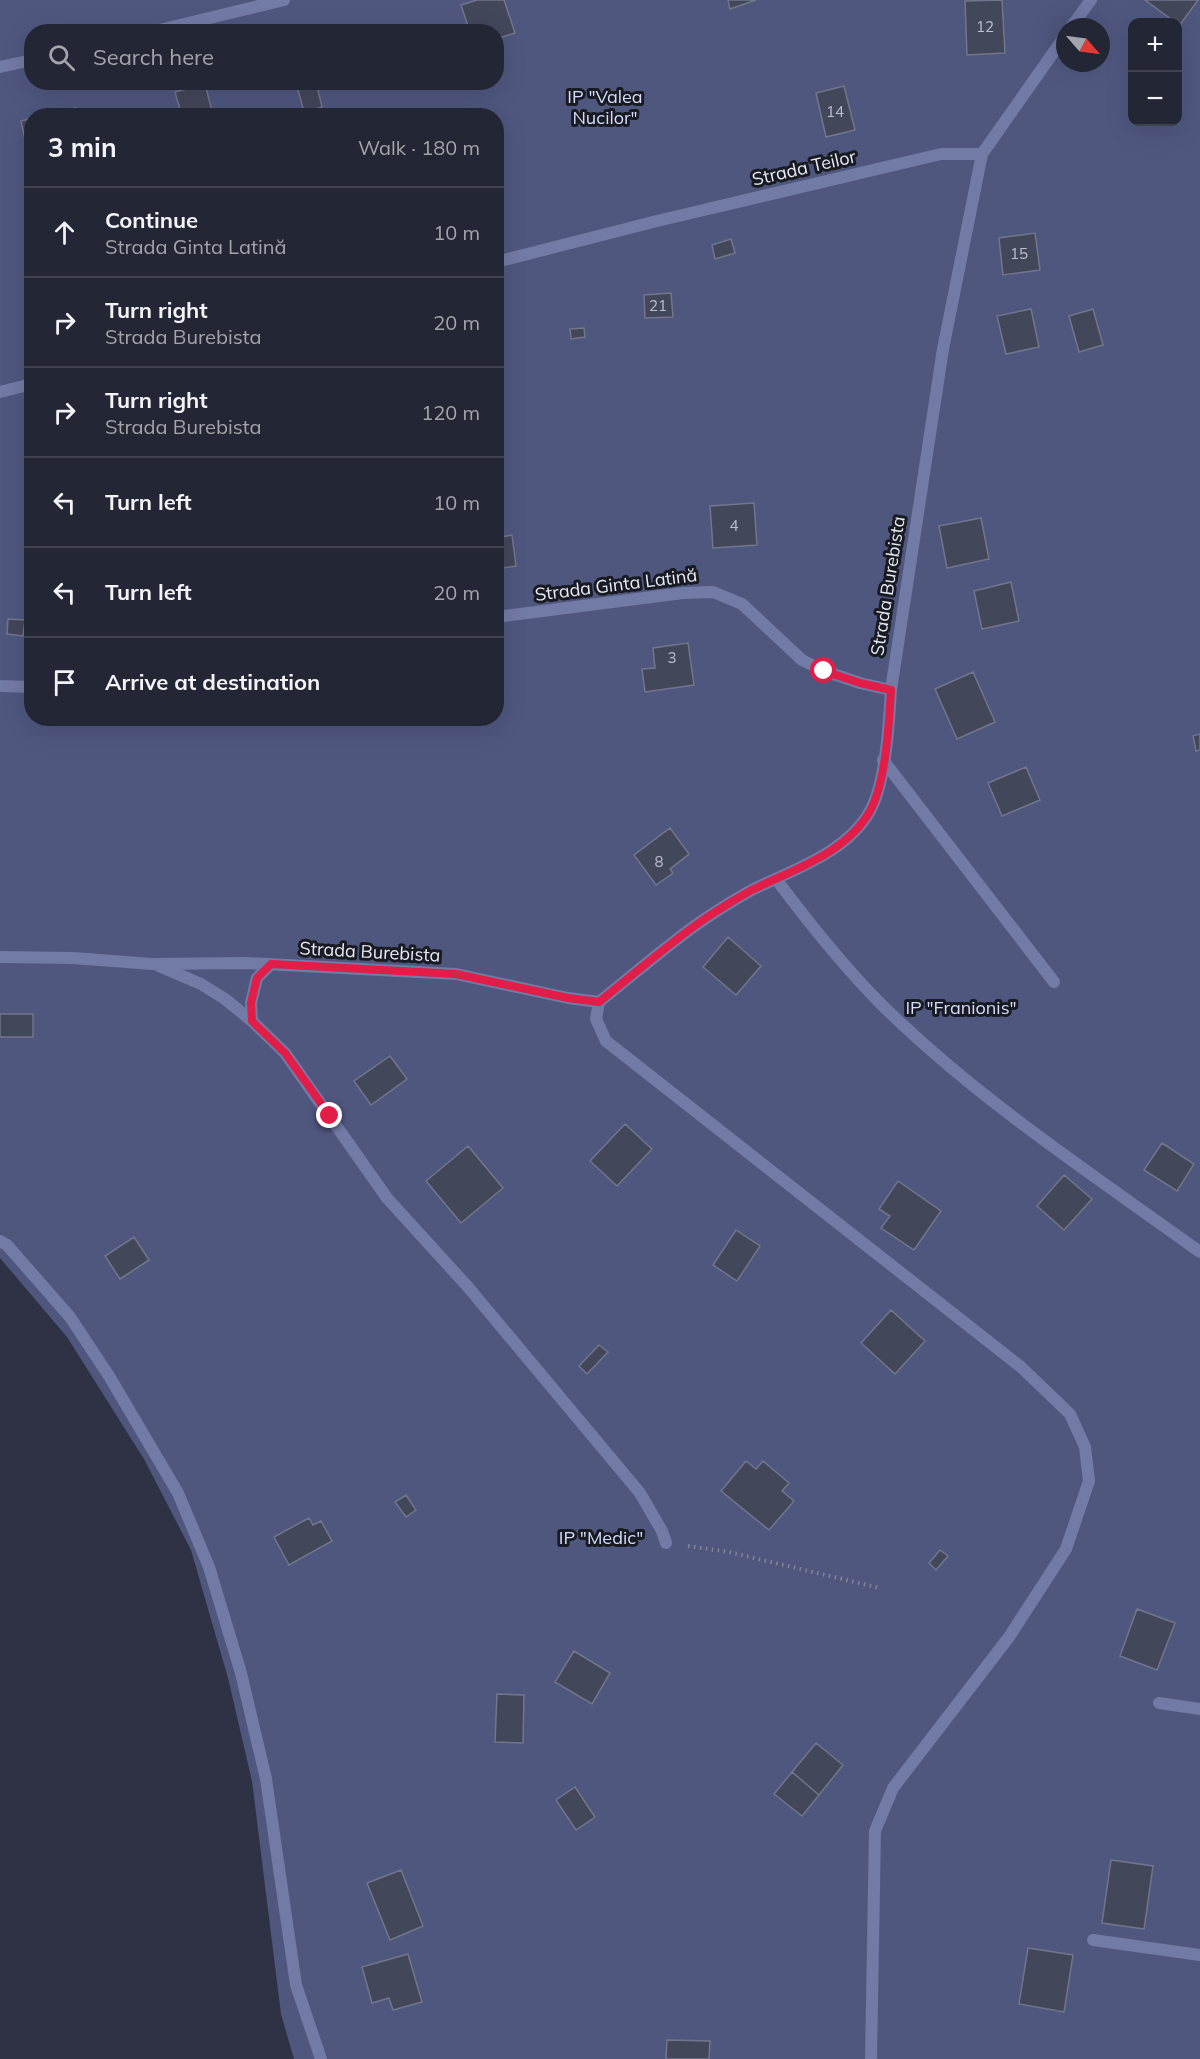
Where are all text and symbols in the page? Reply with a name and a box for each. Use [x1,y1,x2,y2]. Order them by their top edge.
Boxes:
house number: 12 [976,17,994,36]
north arrow [1056,18,1110,72]
map controls [1128,18,1182,126]
button: + [1128,18,1182,72]
search box [24,24,504,90]
icon: search [45,41,78,74]
text: Search here [93,43,214,71]
button: − [1128,72,1182,126]
park label: IP "Valea Nucilor" [567,85,643,129]
house number: 14 [826,102,844,121]
text: 3 min [48,131,117,164]
text: Walk · 180 m [358,135,480,160]
street label: Strada Teilor [750,144,858,191]
text: Continue [105,206,198,234]
icon: ahead [48,216,81,249]
text: 10 m [433,220,480,245]
text: Strada Ginta Latină [105,234,287,259]
house number: 15 [1010,244,1028,263]
text: Turn right [105,296,208,324]
house number: 21 [649,296,667,315]
icon: right [48,306,81,339]
text: 20 m [433,310,480,335]
text: Strada Burebista [105,324,262,349]
text: Turn right [105,386,208,414]
icon: right [48,396,81,429]
text: 120 m [421,400,480,425]
text: Strada Burebista [105,414,262,439]
icon: left [48,486,81,519]
text: Turn left [105,488,192,516]
text: 10 m [433,490,480,515]
street label: Strada Burebista [865,515,910,657]
house number: 4 [729,516,739,535]
street label: Strada Ginta Latină [533,563,698,606]
icon: left [48,576,81,609]
text: Turn left [105,578,192,606]
text: 20 m [433,580,480,605]
house number: 3 [667,648,677,667]
route start [810,657,836,683]
icon: arrive [48,666,81,699]
text: Arrive at destination [105,668,320,696]
house number: 8 [654,852,664,871]
street label: Strada Burebista [299,936,441,967]
park label: IP "Franionis" [905,996,1017,1019]
route end [316,1102,342,1128]
park label: IP "Medic" [559,1526,643,1549]

